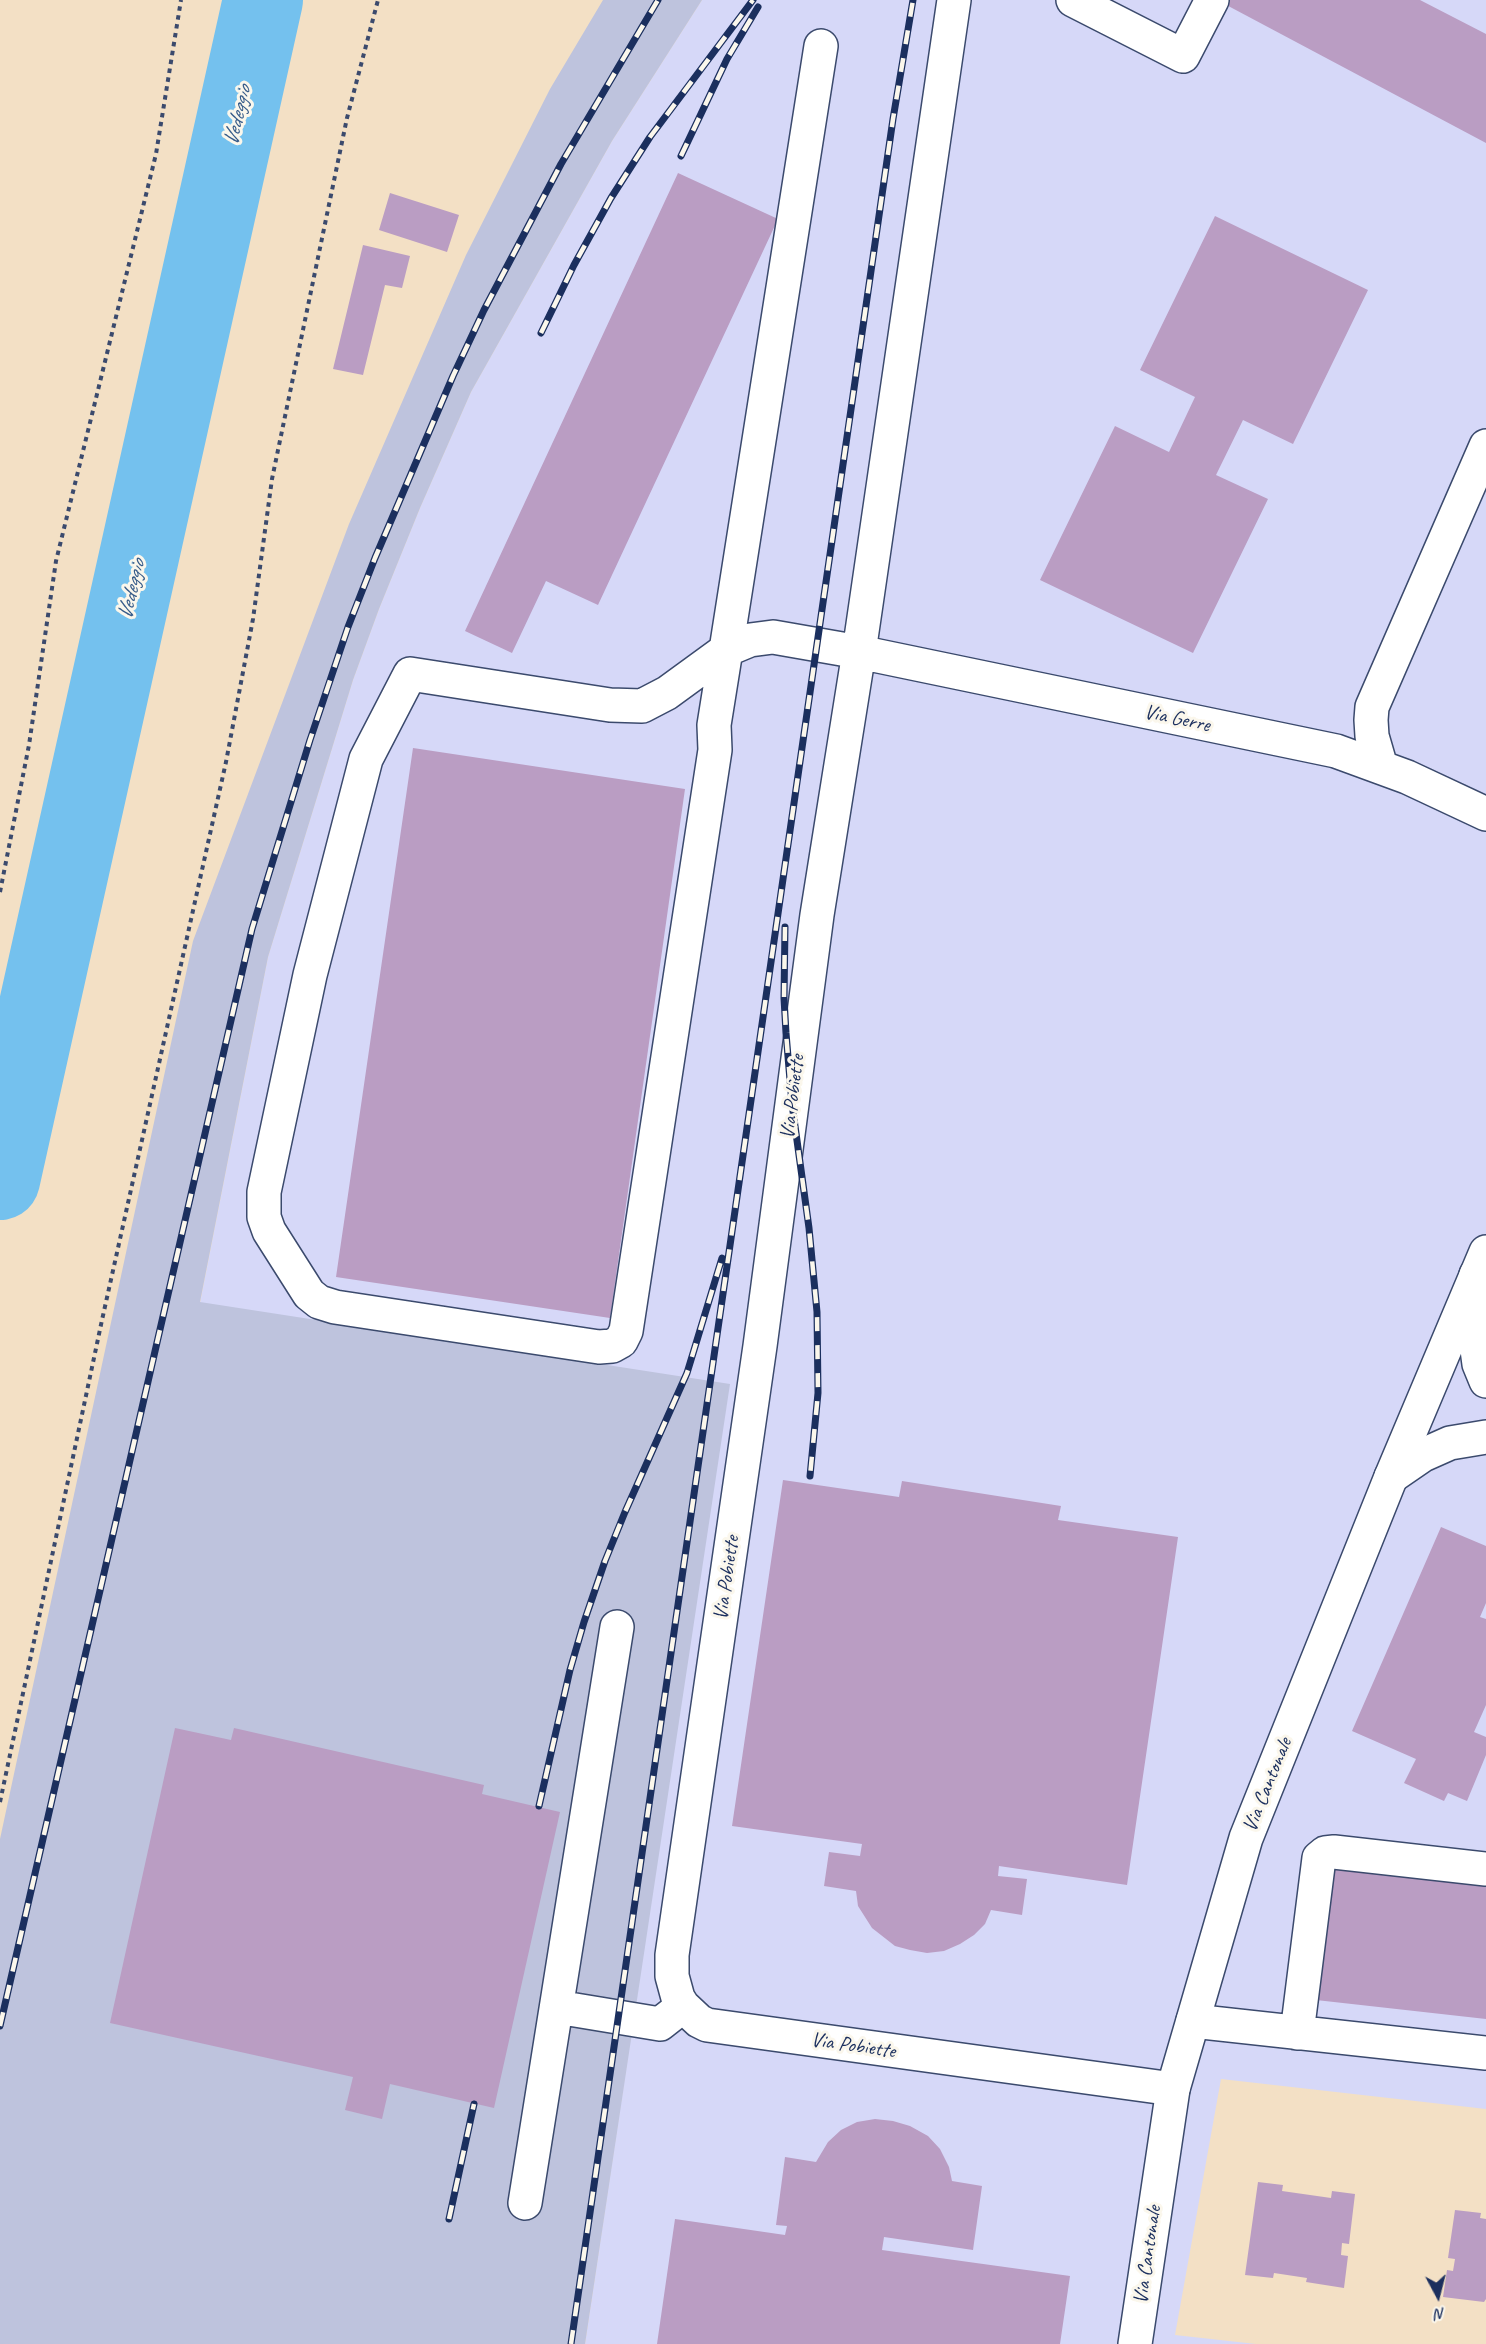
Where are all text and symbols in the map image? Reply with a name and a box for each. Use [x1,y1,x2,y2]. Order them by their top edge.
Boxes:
water label: Vedeggio [218,84,258,148]
water label: Vedeggio [112,558,152,622]
street label: Via Gerre [1142,700,1212,738]
street label: Via Pobiette [775,1053,811,1141]
street label: Via Pobiette [709,1534,745,1622]
street label: Via Cantonale [1238,1734,1298,1836]
street label: Via Pobiette [809,2028,897,2064]
street label: Via Cantonale [1129,2204,1167,2306]
north arrow [1408,2266,1468,2326]
text: N [1434,2303,1446,2324]

